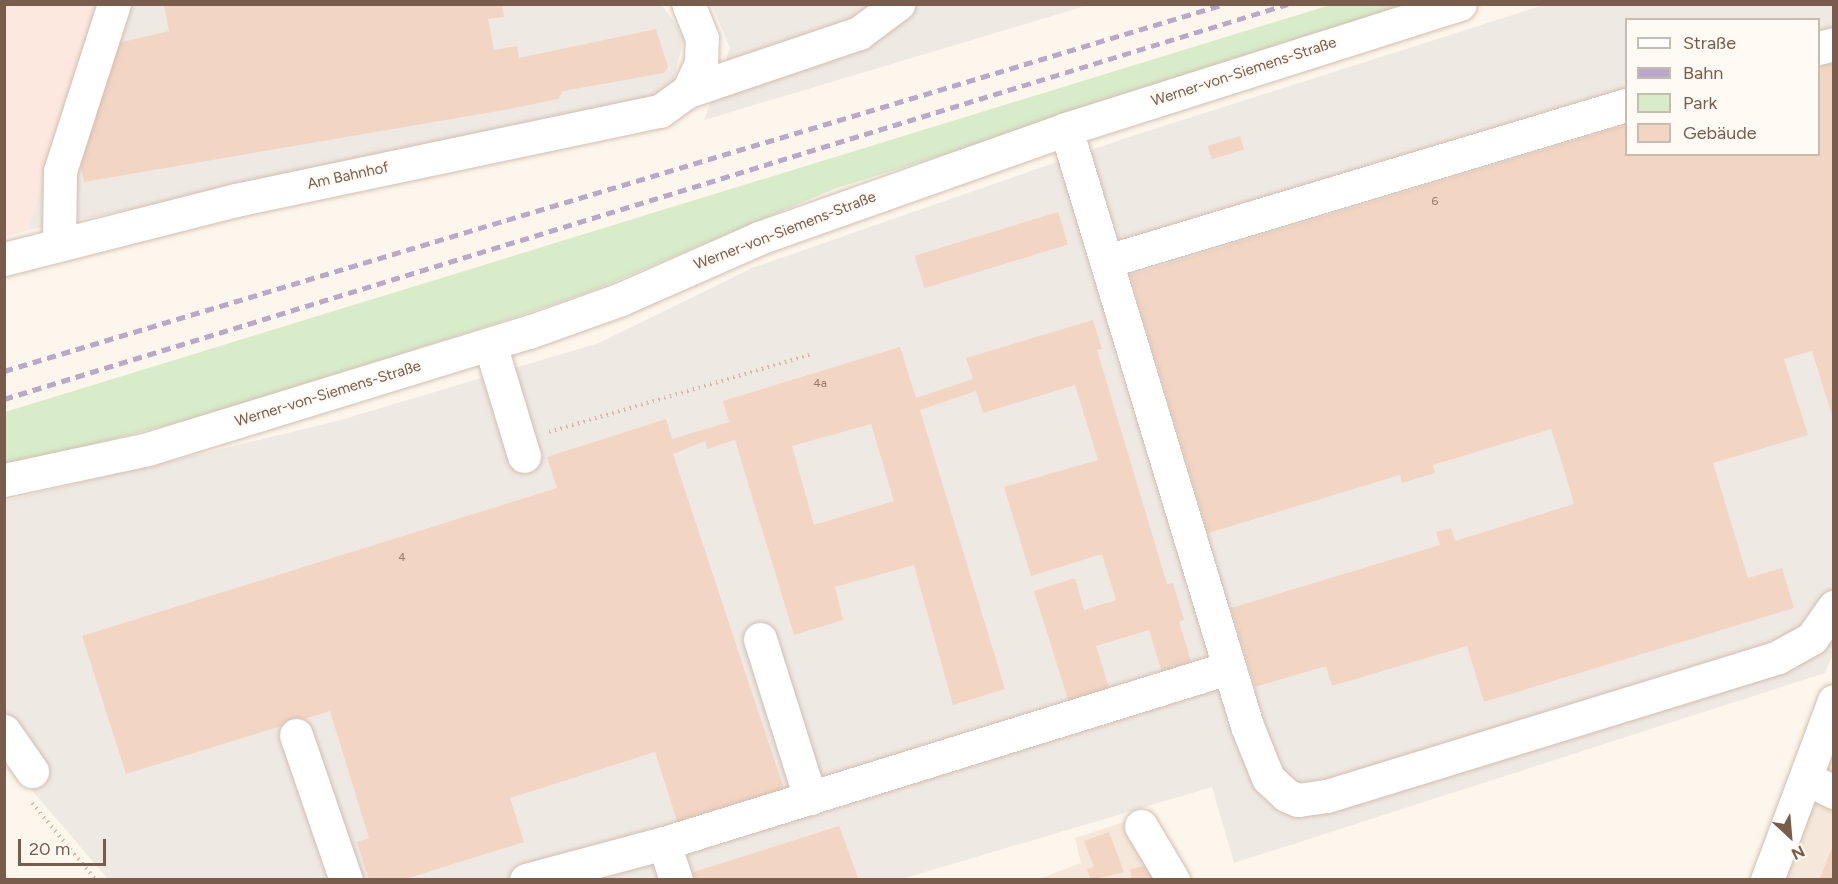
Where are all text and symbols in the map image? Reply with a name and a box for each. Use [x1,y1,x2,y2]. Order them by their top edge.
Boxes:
legend [1625,18,1820,156]
text: Straße [1683,32,1736,54]
street label: Werner-von-Siemens-Straße [1149,34,1339,110]
text: Bahn [1683,62,1723,84]
text: Park [1683,92,1717,114]
text: Gebäude [1683,122,1757,144]
street label: Am Bahnhof [306,159,390,193]
street label: Werner-von-Siemens-Straße [691,188,879,274]
house number: 6 [1432,195,1438,209]
street label: Werner-von-Siemens-Straße [233,357,423,431]
house number: 4a [813,377,827,391]
house number: 4 [398,551,406,565]
north arrow [1760,806,1820,866]
scale bar [21,827,110,865]
text: 20 m [29,838,70,860]
text: N [1788,841,1808,864]

